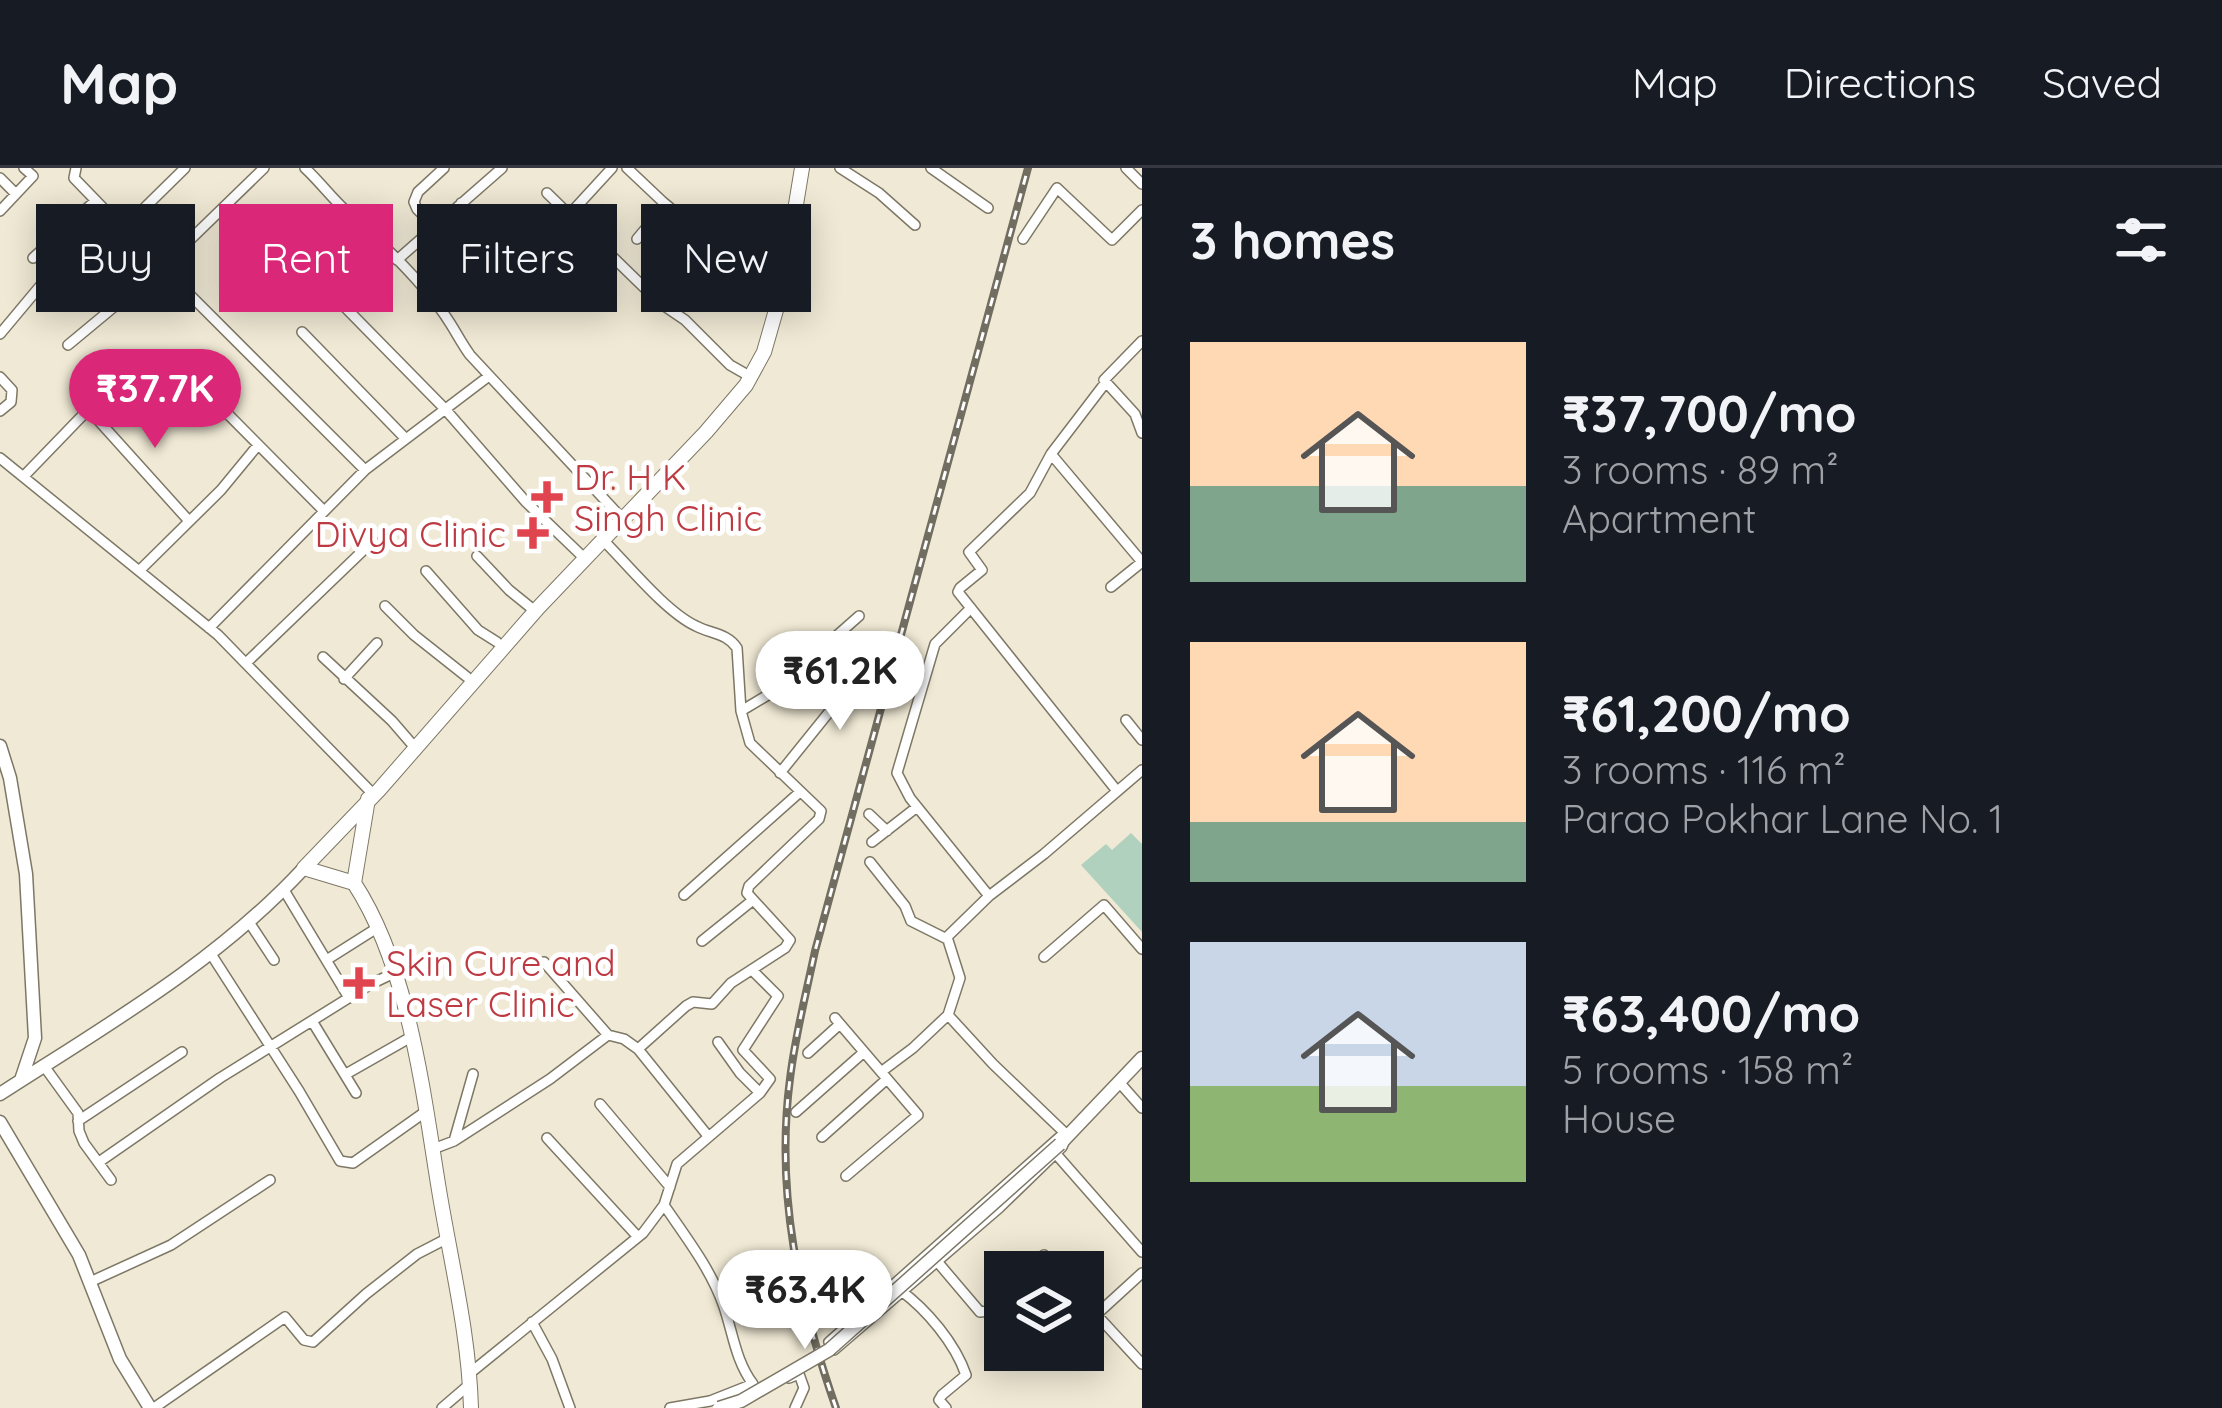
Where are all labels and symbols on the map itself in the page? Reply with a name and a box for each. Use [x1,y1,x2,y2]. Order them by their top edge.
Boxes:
pin: ₹37.7K [57,349,253,451]
place label: Dr. H K Singh Clinic [574,454,762,540]
marker: Dr. H K Singh Clinic [531,481,563,513]
place label: Divya Clinic [315,511,506,556]
marker: Divya Clinic [517,517,549,549]
pin: ₹61.2K [742,631,938,733]
place label: Skin Cure and Laser Clinic [386,940,616,1026]
marker: Skin Cure and Laser Clinic [343,967,375,999]
pin: ₹63.4K [707,1250,903,1352]

